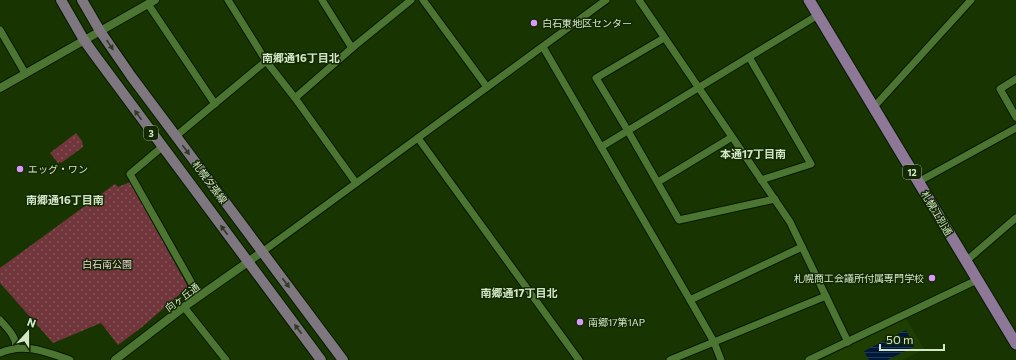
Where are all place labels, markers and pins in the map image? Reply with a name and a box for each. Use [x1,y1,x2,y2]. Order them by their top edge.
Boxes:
place label: 白石東地区センター [542,17,632,29]
marker: 白石東地区センター [529,18,539,28]
place label: エッグ・ワン [28,163,88,175]
marker: エッグ・ワン [15,164,25,174]
place label: 札幌商工会議所付属専門学校 [794,272,924,284]
marker: 札幌商工会議所付属専門学校 [927,273,937,283]
place label: 南郷17第1AP [588,316,645,328]
marker: 南郷17第1AP [575,317,585,327]

